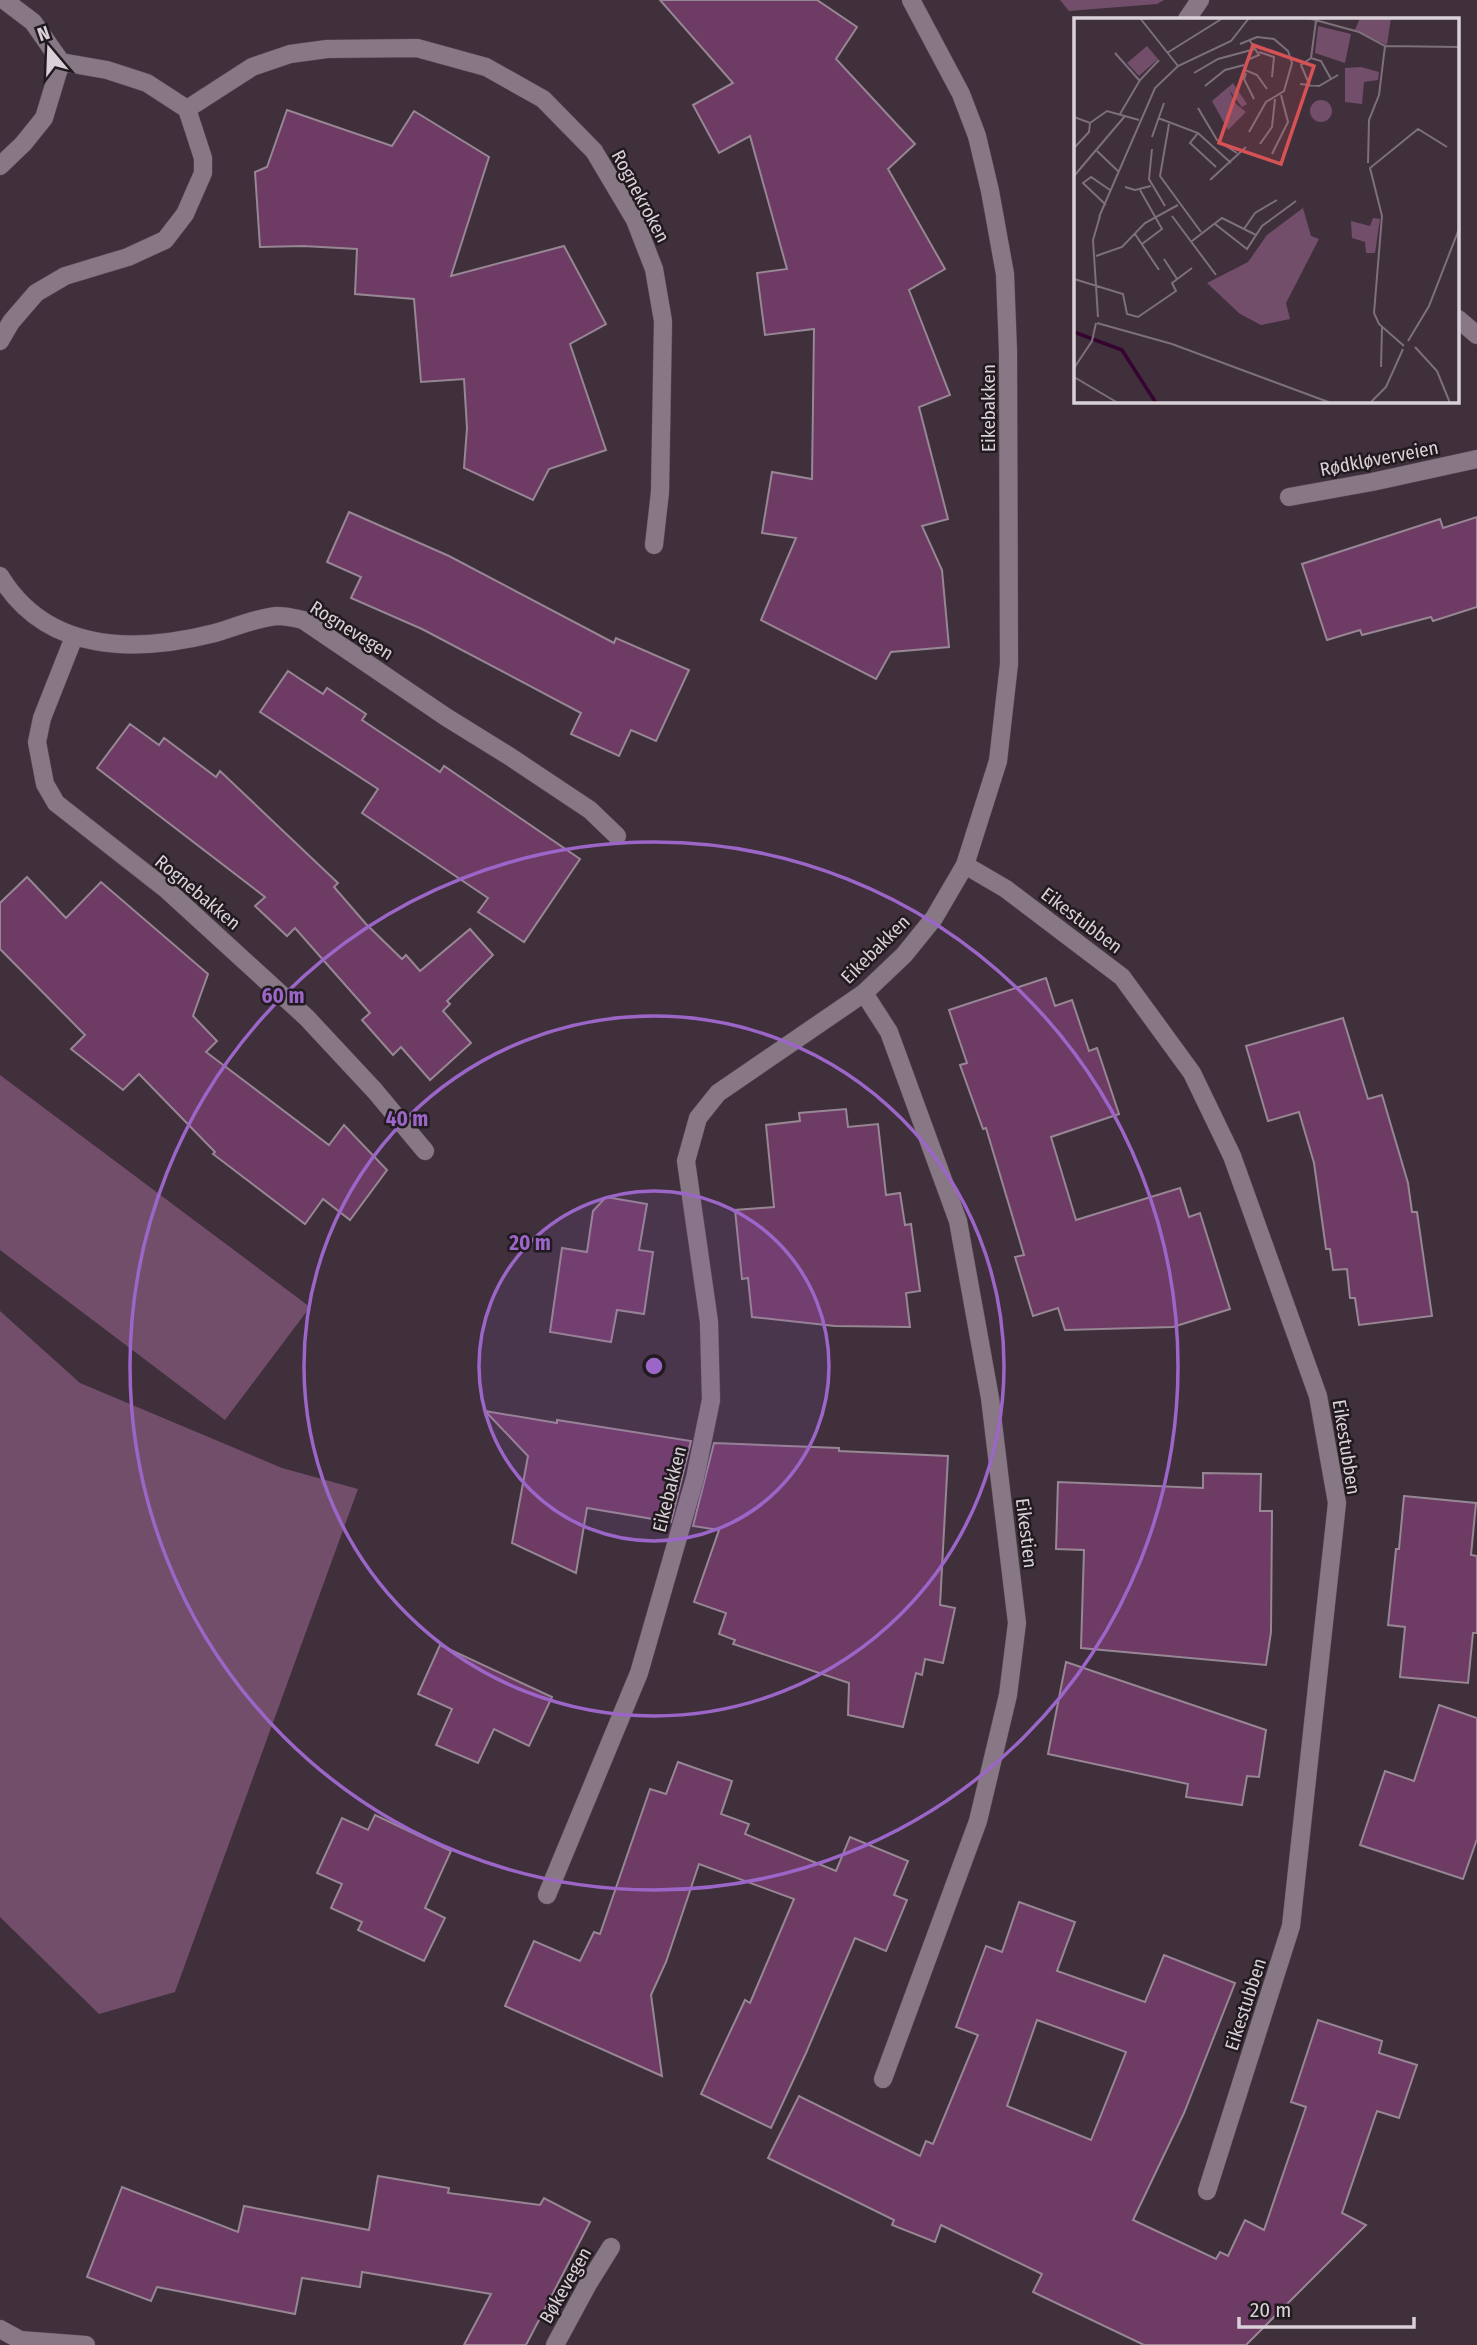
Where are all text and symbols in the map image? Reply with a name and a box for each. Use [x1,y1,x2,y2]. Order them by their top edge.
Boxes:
north arrow [14,14,84,84]
inset map [1074,18,1460,402]
text: N [34,21,53,46]
street label: Rognekroken [607,146,675,246]
street label: Eikebakken [977,364,1000,452]
street label: Rødkløverveien [1318,436,1440,481]
street label: Rognevegen [306,596,398,665]
street label: Rognebakken [150,850,245,935]
street label: Eikestubben [1037,882,1127,958]
street label: Eikebakken [836,910,915,989]
text: 60 m [262,983,304,1009]
text: 40 m [386,1106,428,1132]
text: 20 m [508,1230,551,1256]
centre of rings [642,1354,666,1378]
street label: Eikestubben [1328,1398,1365,1496]
street label: Eikebakken [648,1444,691,1535]
street label: Eikestien [1011,1497,1042,1569]
street label: Eikestubben [1220,1955,1271,2053]
street label: Bøkevegen [534,2243,596,2327]
scale bar [1239,2286,1414,2330]
text: 20 m [1250,2297,1291,2323]

